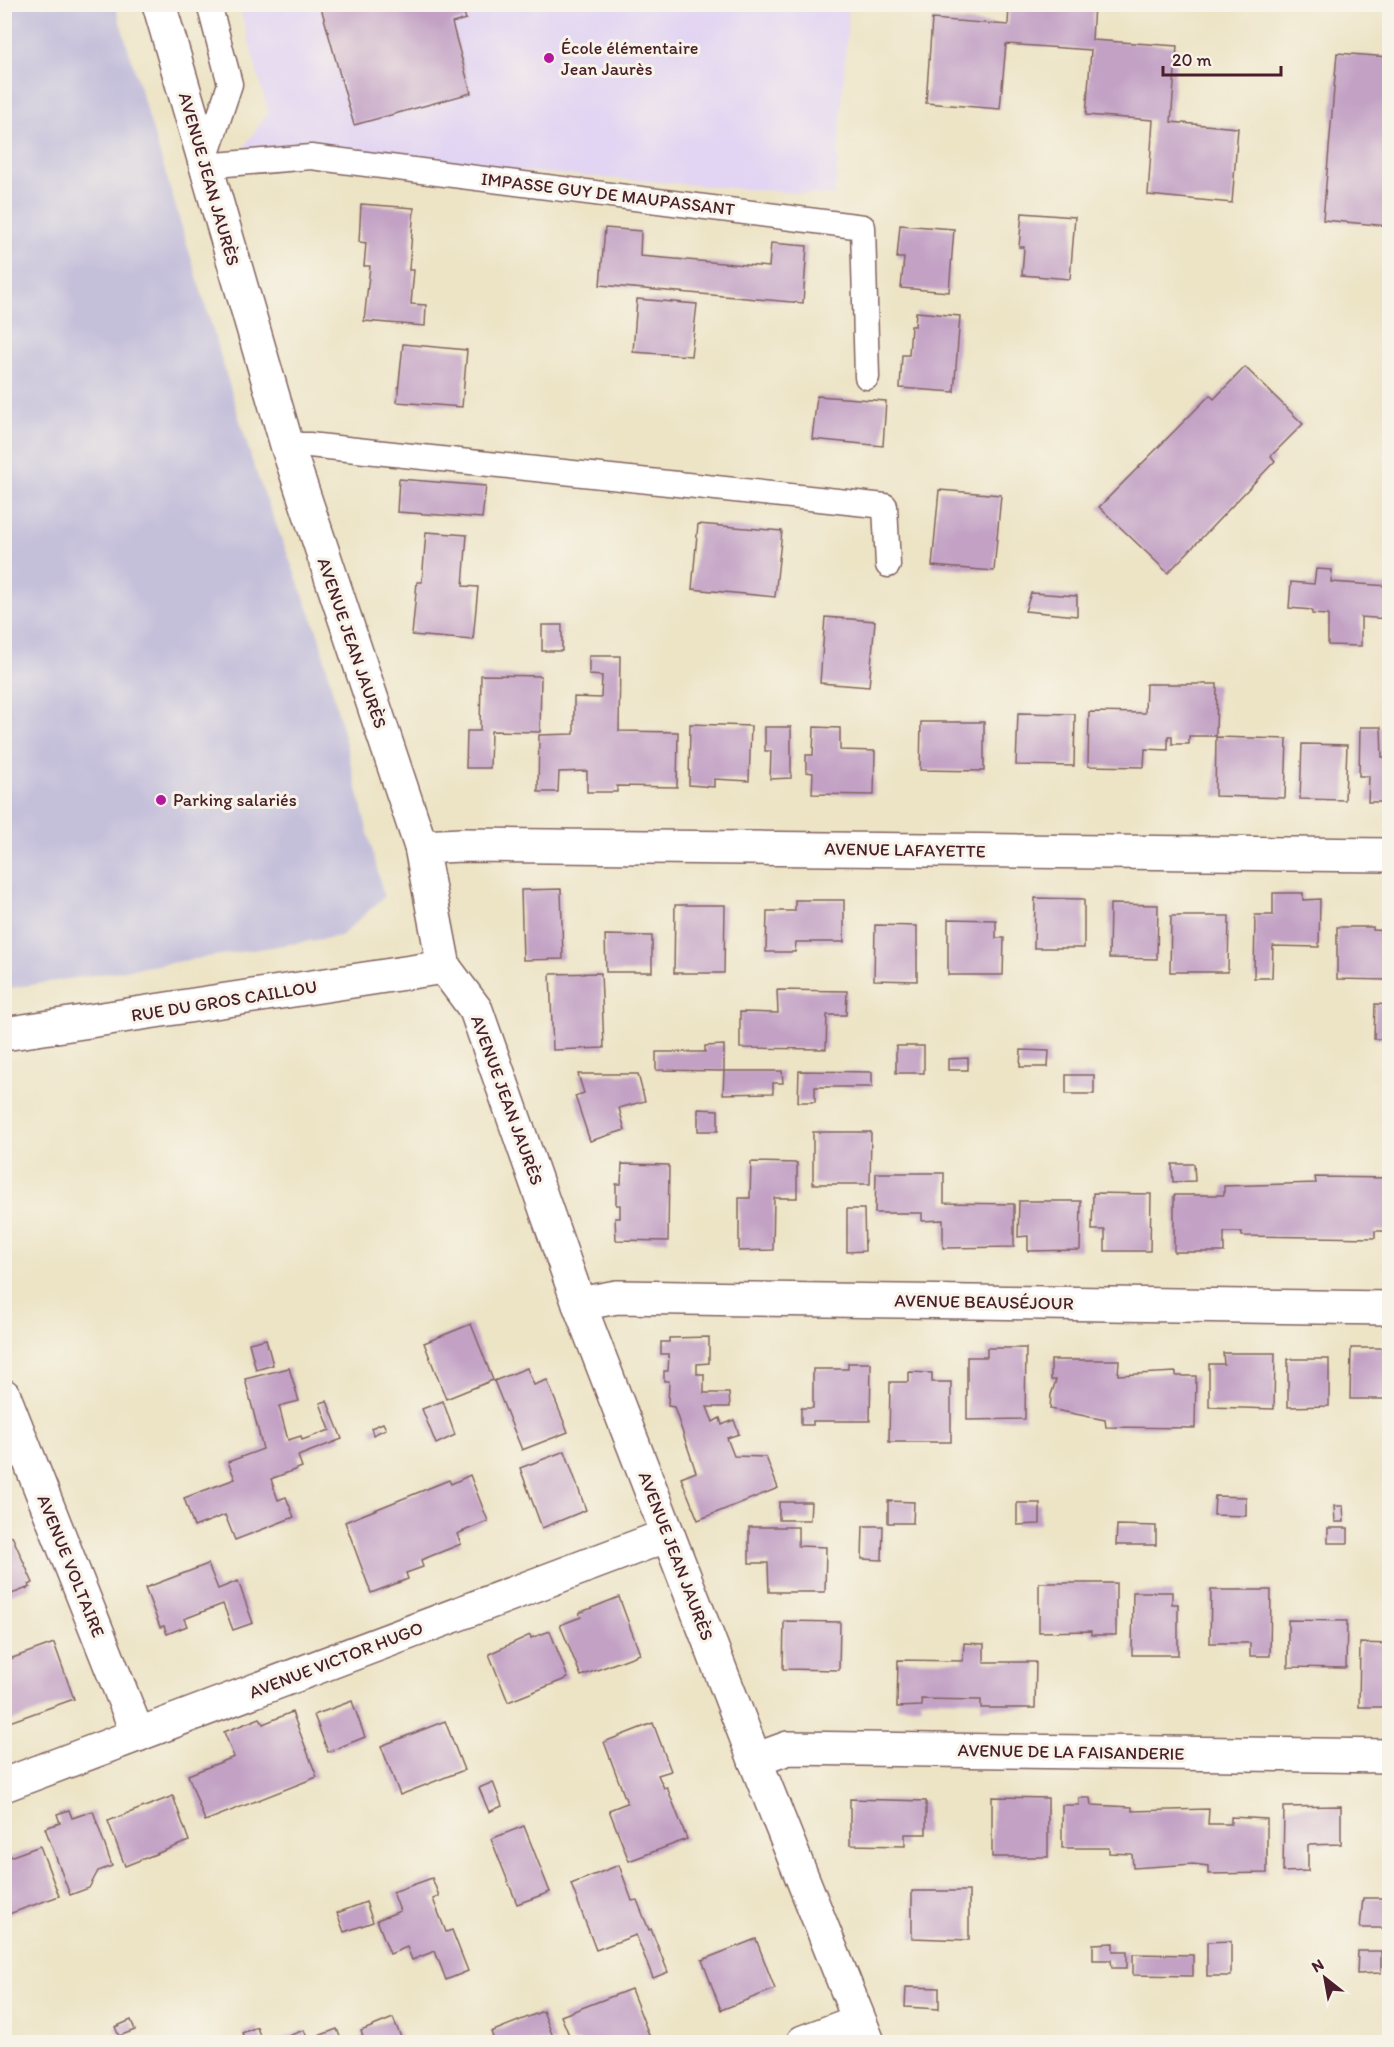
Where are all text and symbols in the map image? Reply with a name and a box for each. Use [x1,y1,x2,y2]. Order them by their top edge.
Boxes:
place label: École élémentaire Jean Jaurès [561,37,699,80]
scale bar [1163,39,1282,77]
text: 20 m [1172,49,1212,71]
marker: École élémentaire Jean Jaurès [542,51,556,65]
street label: AVENUE JEAN JAURÈS [174,90,244,268]
street label: IMPASSE GUY DE MAUPASSANT [480,168,736,220]
street label: AVENUE JEAN JAURÈS [312,555,392,731]
place label: Parking salariés [173,789,297,811]
marker: Parking salariés [154,793,168,807]
street label: AVENUE LAFAYETTE [824,838,986,862]
street label: RUE DU GROS CAILLOU [130,975,318,1027]
street label: AVENUE JEAN JAURÈS [466,1012,548,1188]
street label: AVENUE BEAUSÉJOUR [894,1289,1074,1315]
street label: AVENUE JEAN JAURÈS [634,1468,718,1644]
street label: AVENUE VOLTAIRE [32,1492,110,1640]
street label: AVENUE VICTOR HUGO [246,1617,426,1703]
street label: AVENUE DE LA FAISANDERIE [957,1739,1185,1765]
north arrow [1295,1948,1355,2008]
text: N [1308,1955,1327,1976]

